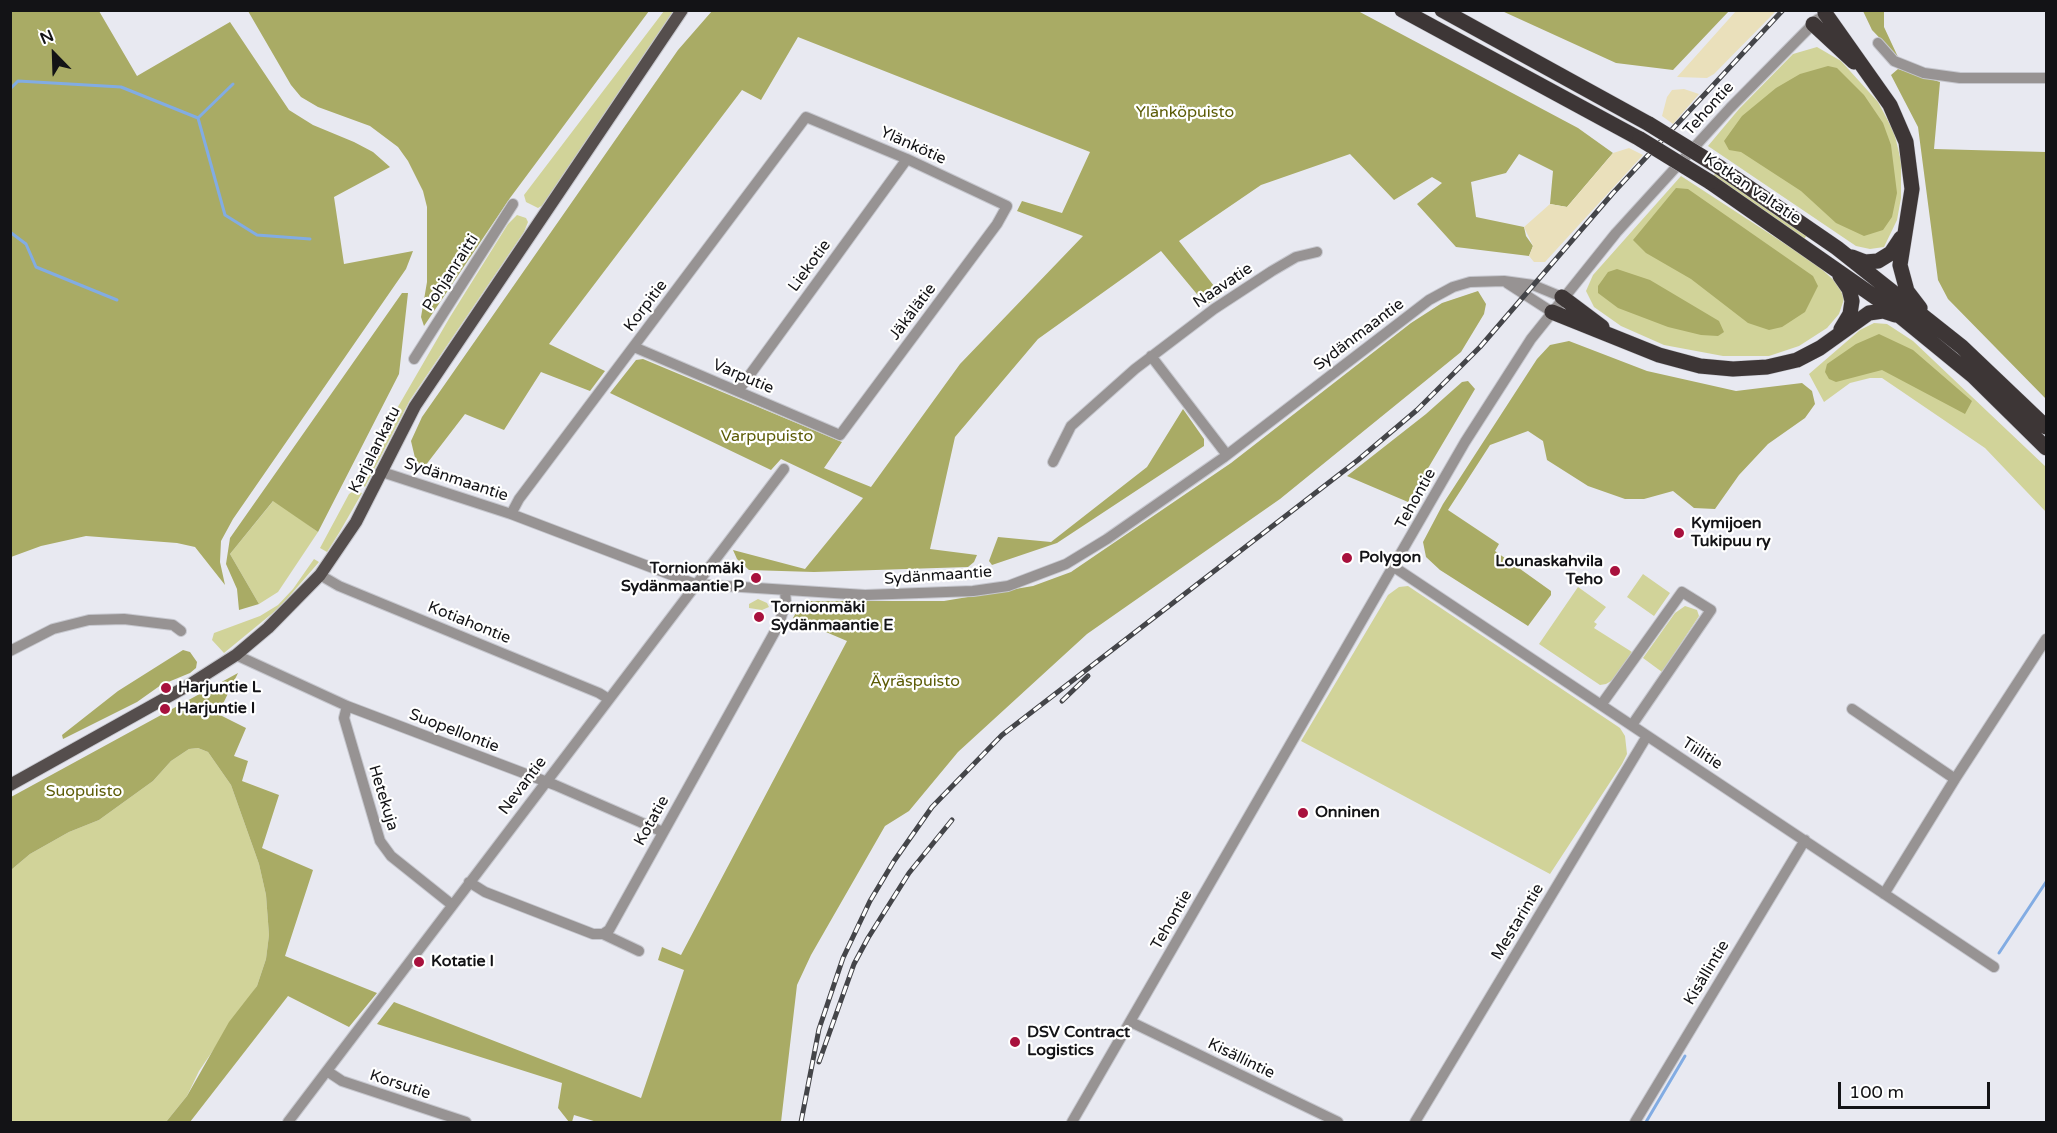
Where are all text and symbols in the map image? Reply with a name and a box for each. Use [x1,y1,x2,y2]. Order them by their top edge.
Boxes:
north arrow [24,24,84,84]
text: N [37,26,57,49]
street label: Tehontie [1680,78,1738,140]
park label: Ylänköpuisto [1136,103,1234,123]
street label: Ylänkötie [877,123,949,169]
street label: Kotkan valtatie [1700,149,1804,229]
street label: Pohjanraitti [419,231,483,315]
street label: Liekotie [785,236,835,296]
street label: Naavatie [1190,259,1256,313]
street label: Korpitie [620,276,672,336]
street label: Jäkälätie [885,280,941,344]
street label: Sydänmaantie [1310,295,1408,375]
street label: Varputie [710,356,776,398]
street label: Karjalankatu [345,403,405,497]
park label: Varpupuisto [721,427,813,447]
street label: Sydänmaantie [402,454,510,506]
street label: Tehontie [1392,466,1440,532]
place label: Kymijoen Tukipuu ry [1691,514,1771,552]
marker: Kymijoen Tukipuu ry [1672,526,1686,540]
place label: Polygon [1359,548,1421,568]
marker: Polygon [1340,551,1354,565]
place label: Lounaskahvila Teho [1495,552,1603,590]
place label: Tornionmäki Sydänmaantie P [621,559,744,597]
street label: Sydänmaantie [883,563,993,589]
marker: Lounaskahvila Teho [1608,564,1622,578]
marker: Tornionmäki Sydänmaantie P [749,571,763,585]
street label: Kotiahontie [425,598,513,648]
place label: Tornionmäki Sydänmaantie E [771,598,893,636]
marker: Tornionmäki Sydänmaantie E [752,610,766,624]
park label: Äyräspuisto [870,672,960,692]
place label: Harjuntie L [178,678,261,698]
marker: Harjuntie L [159,681,173,695]
place label: Harjuntie I [177,699,255,719]
marker: Harjuntie I [158,702,172,716]
street label: Suopellontie [406,705,502,757]
street label: Tiilitie [1678,734,1726,774]
street label: Nevantie [495,753,551,819]
street label: Hetekuja [364,763,402,833]
park label: Suopuisto [46,782,122,802]
street label: Kotatie [630,793,674,849]
place label: Onninen [1315,803,1380,823]
marker: Onninen [1296,806,1310,820]
street label: Mestarintie [1488,880,1548,964]
street label: Tehontie [1147,887,1197,953]
street label: Kisällintie [1680,937,1734,1009]
place label: Kotatie I [431,952,494,972]
marker: Kotatie I [412,955,426,969]
place label: DSV Contract Logistics [1027,1023,1130,1061]
marker: DSV Contract Logistics [1008,1035,1022,1049]
street label: Kisällintie [1204,1035,1278,1083]
street label: Korsutie [367,1066,433,1104]
scale bar [1841,1070,1992,1108]
text: 100 m [1849,1081,1904,1103]

